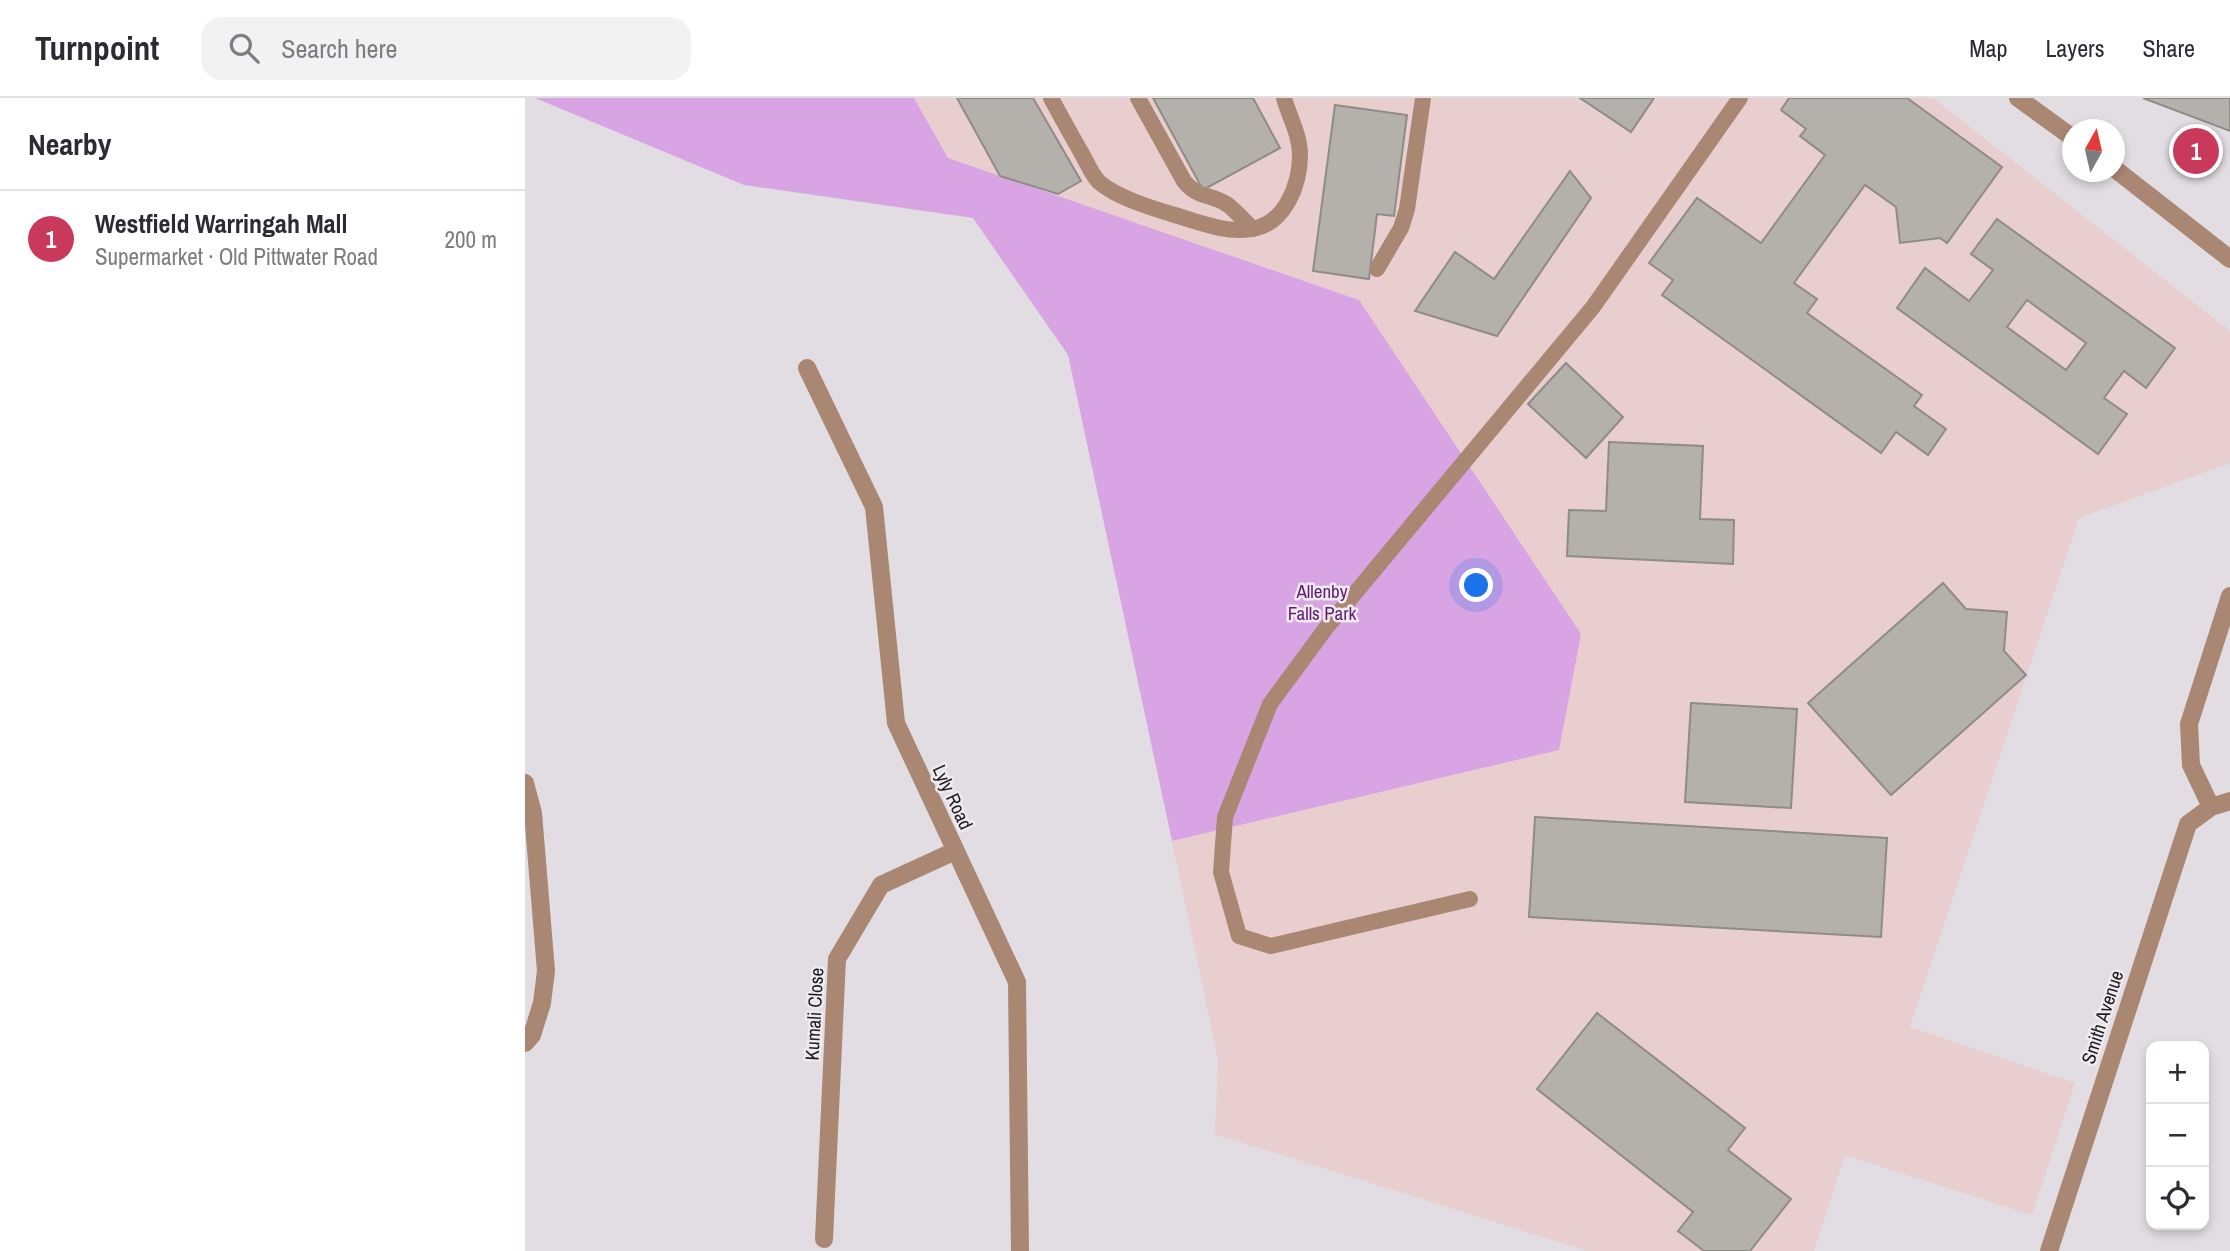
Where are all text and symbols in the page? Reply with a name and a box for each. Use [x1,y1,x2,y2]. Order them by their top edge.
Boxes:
search box [201,17,691,80]
text: Turnpoint [35,26,159,70]
icon: search [225,29,263,67]
text: Search here [281,31,397,66]
text: Map [1969,32,2007,64]
text: Layers [2045,32,2104,64]
text: Share [2142,32,2195,64]
north arrow [2062,119,2125,182]
text: Nearby [28,124,111,164]
pin: 1 [2173,125,2219,177]
text: Westfield Warringah Mall [95,206,347,241]
text: 1 [46,224,56,255]
text: 200 m [445,224,497,255]
text: Supermarket · Old Pittwater Road [95,241,378,272]
your location [1459,568,1493,602]
park label: Allenby Falls Park [1288,578,1356,626]
street label: Lyly Road [927,760,979,834]
street label: Kumali Close [799,967,829,1061]
street label: Smith Avenue [2075,967,2129,1067]
map controls [2146,1041,2209,1230]
button: + [2146,1041,2209,1104]
button: − [2146,1104,2209,1167]
button: locate [2146,1167,2209,1230]

